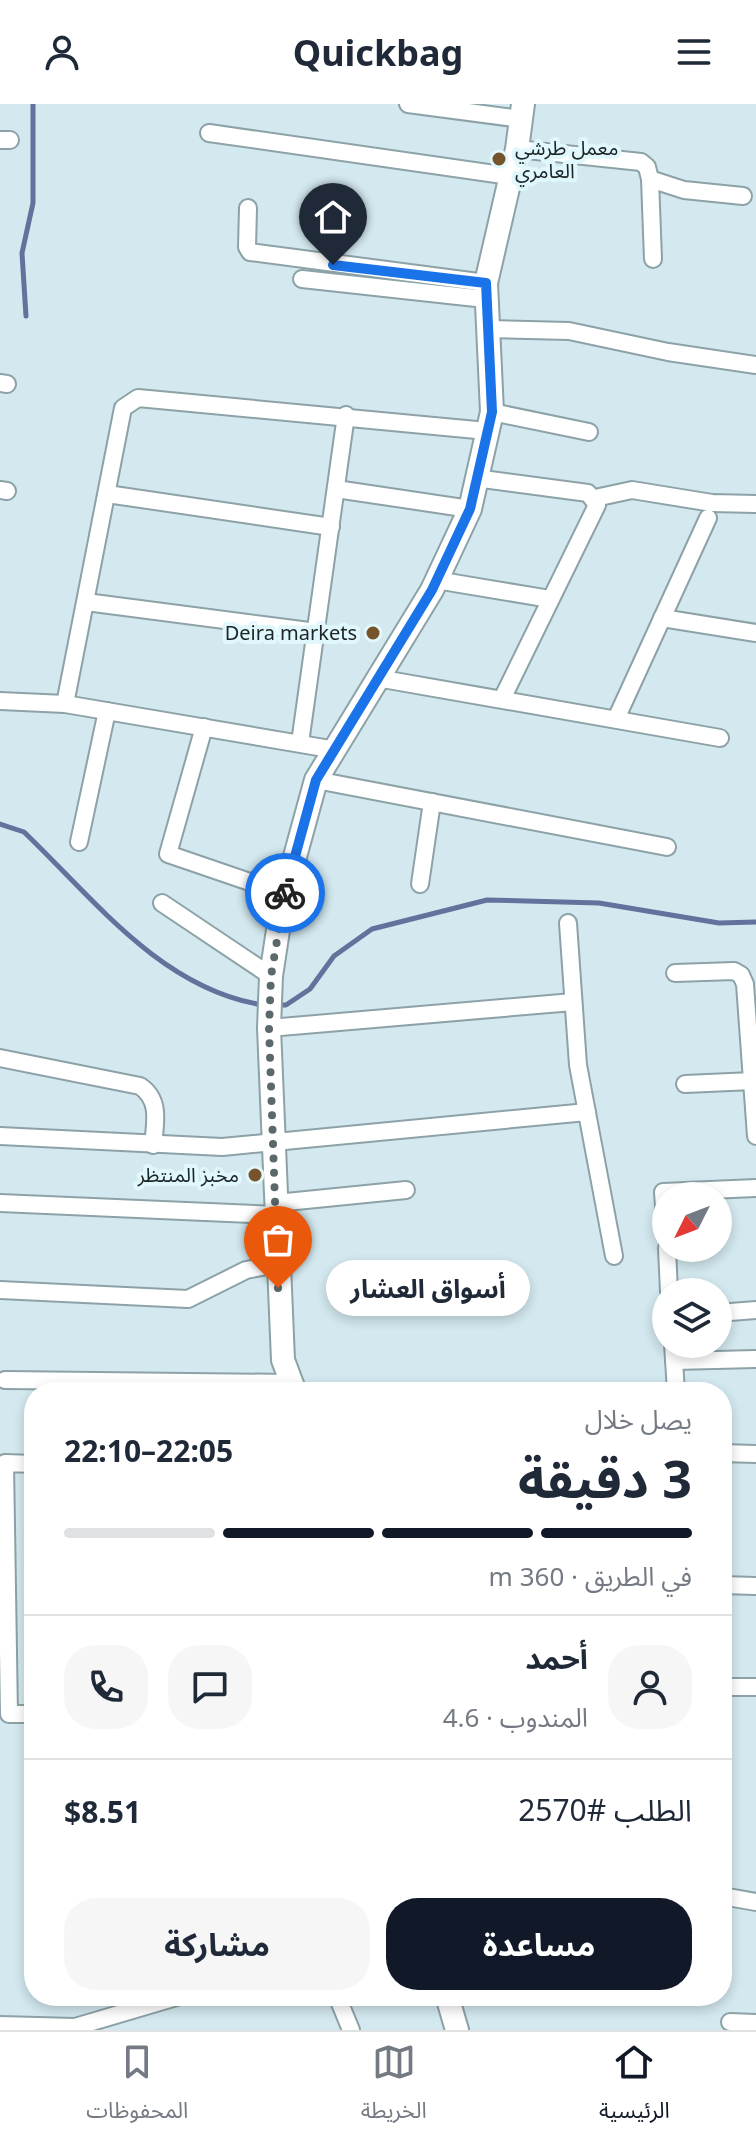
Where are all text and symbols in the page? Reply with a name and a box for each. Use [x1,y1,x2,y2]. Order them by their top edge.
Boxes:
text: Quickbag [293,28,463,77]
icon: person [40,30,84,74]
icon: menu [672,30,716,74]
place label: معمل طرشي العامري [515,134,619,187]
marker: معمل طرشي العامري [490,150,508,168]
pin [299,183,367,265]
icon: home [311,195,355,239]
place label: Deira markets [225,619,357,646]
marker: Deira markets [364,624,382,642]
courier [245,853,325,933]
icon: bike [263,871,307,915]
place label: مخبز المنتظر [137,1161,239,1188]
marker: مخبز المنتظر [246,1166,264,1184]
north arrow [652,1182,732,1262]
map controls [652,1182,732,1358]
pin [244,1206,312,1288]
icon: bag [256,1218,300,1262]
callout: أسواق العشار [326,1260,530,1316]
text: أسواق العشار [350,1270,506,1306]
button: layers [652,1278,732,1358]
text: يصل خلال [585,1401,692,1437]
text: 22:05–22:10 [64,1430,233,1471]
text: 3 دقيقة [518,1442,692,1513]
text: في الطريق · 360 m [489,1558,692,1594]
text: أحمد [525,1637,588,1678]
button: phone [64,1645,148,1729]
button: chat [168,1645,252,1729]
button: person [608,1645,692,1729]
text: المندوب · 4.6 [443,1699,588,1735]
text: الطلب #2570 [518,1789,692,1830]
text: $8.51 [64,1791,141,1832]
button: مشاركة [64,1898,370,1990]
button: مساعدة [386,1898,692,1990]
tab: المحفوظات [86,2040,188,2134]
tab: الخريطة [361,2040,427,2134]
tab: الرئيسية [599,2040,670,2134]

